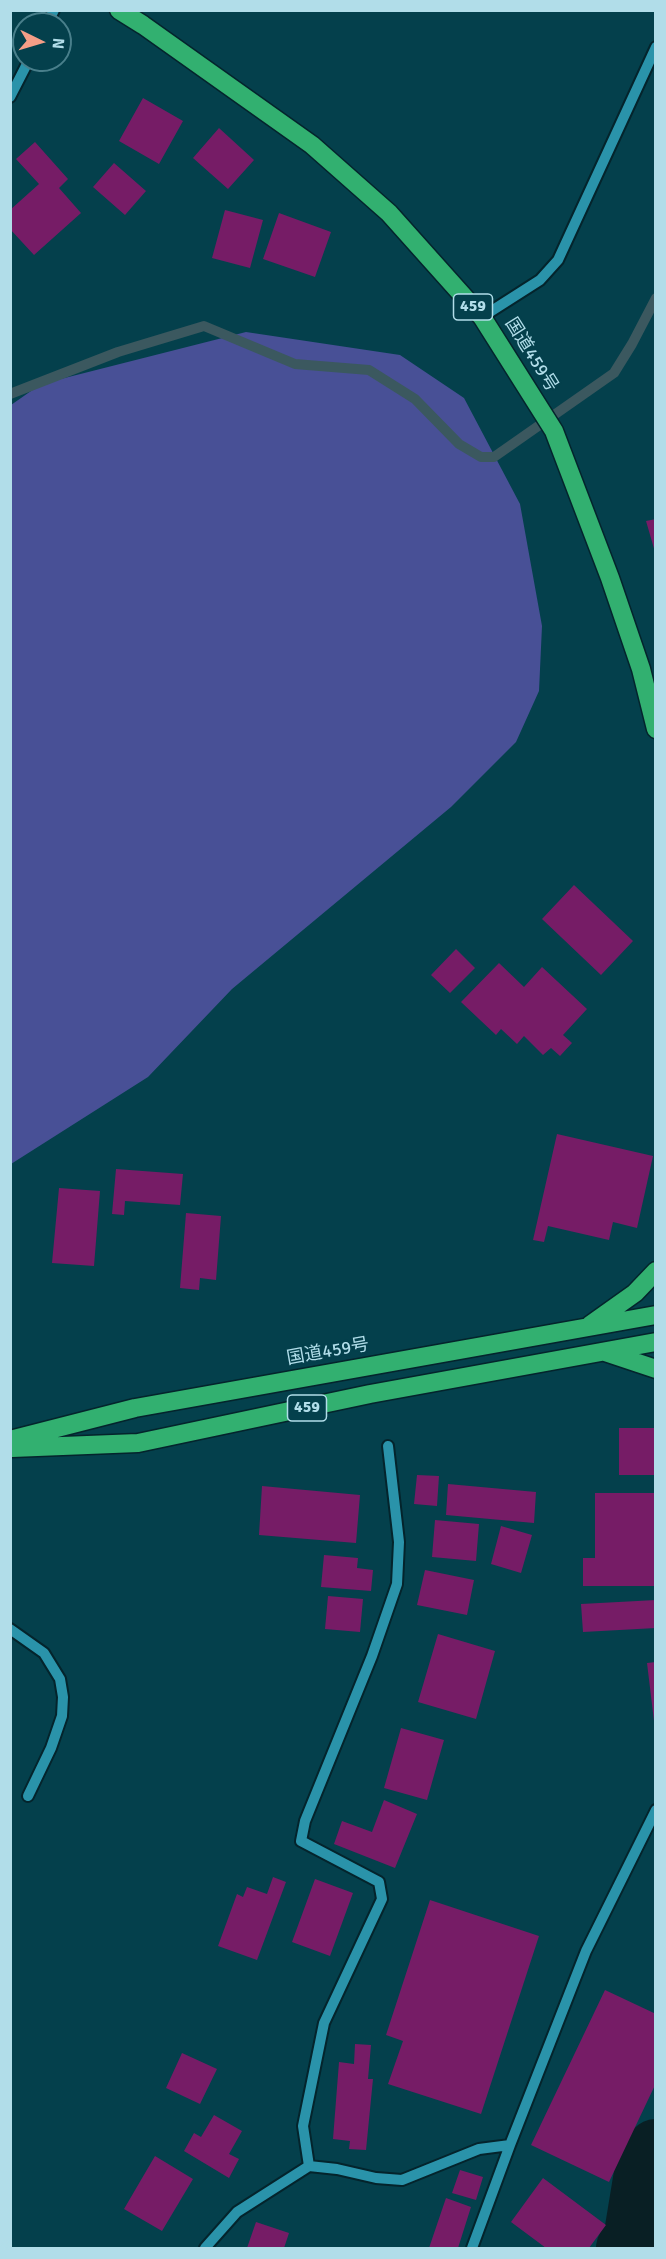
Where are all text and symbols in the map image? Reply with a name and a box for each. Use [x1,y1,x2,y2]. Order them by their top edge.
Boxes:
north arrow [12,12,72,72]
text: N [47,37,68,50]
road number: 459 [454,294,492,320]
street label: 国道459号 [500,314,562,396]
street label: 国道459号 [285,1334,371,1370]
road number: 459 [288,1395,326,1421]

